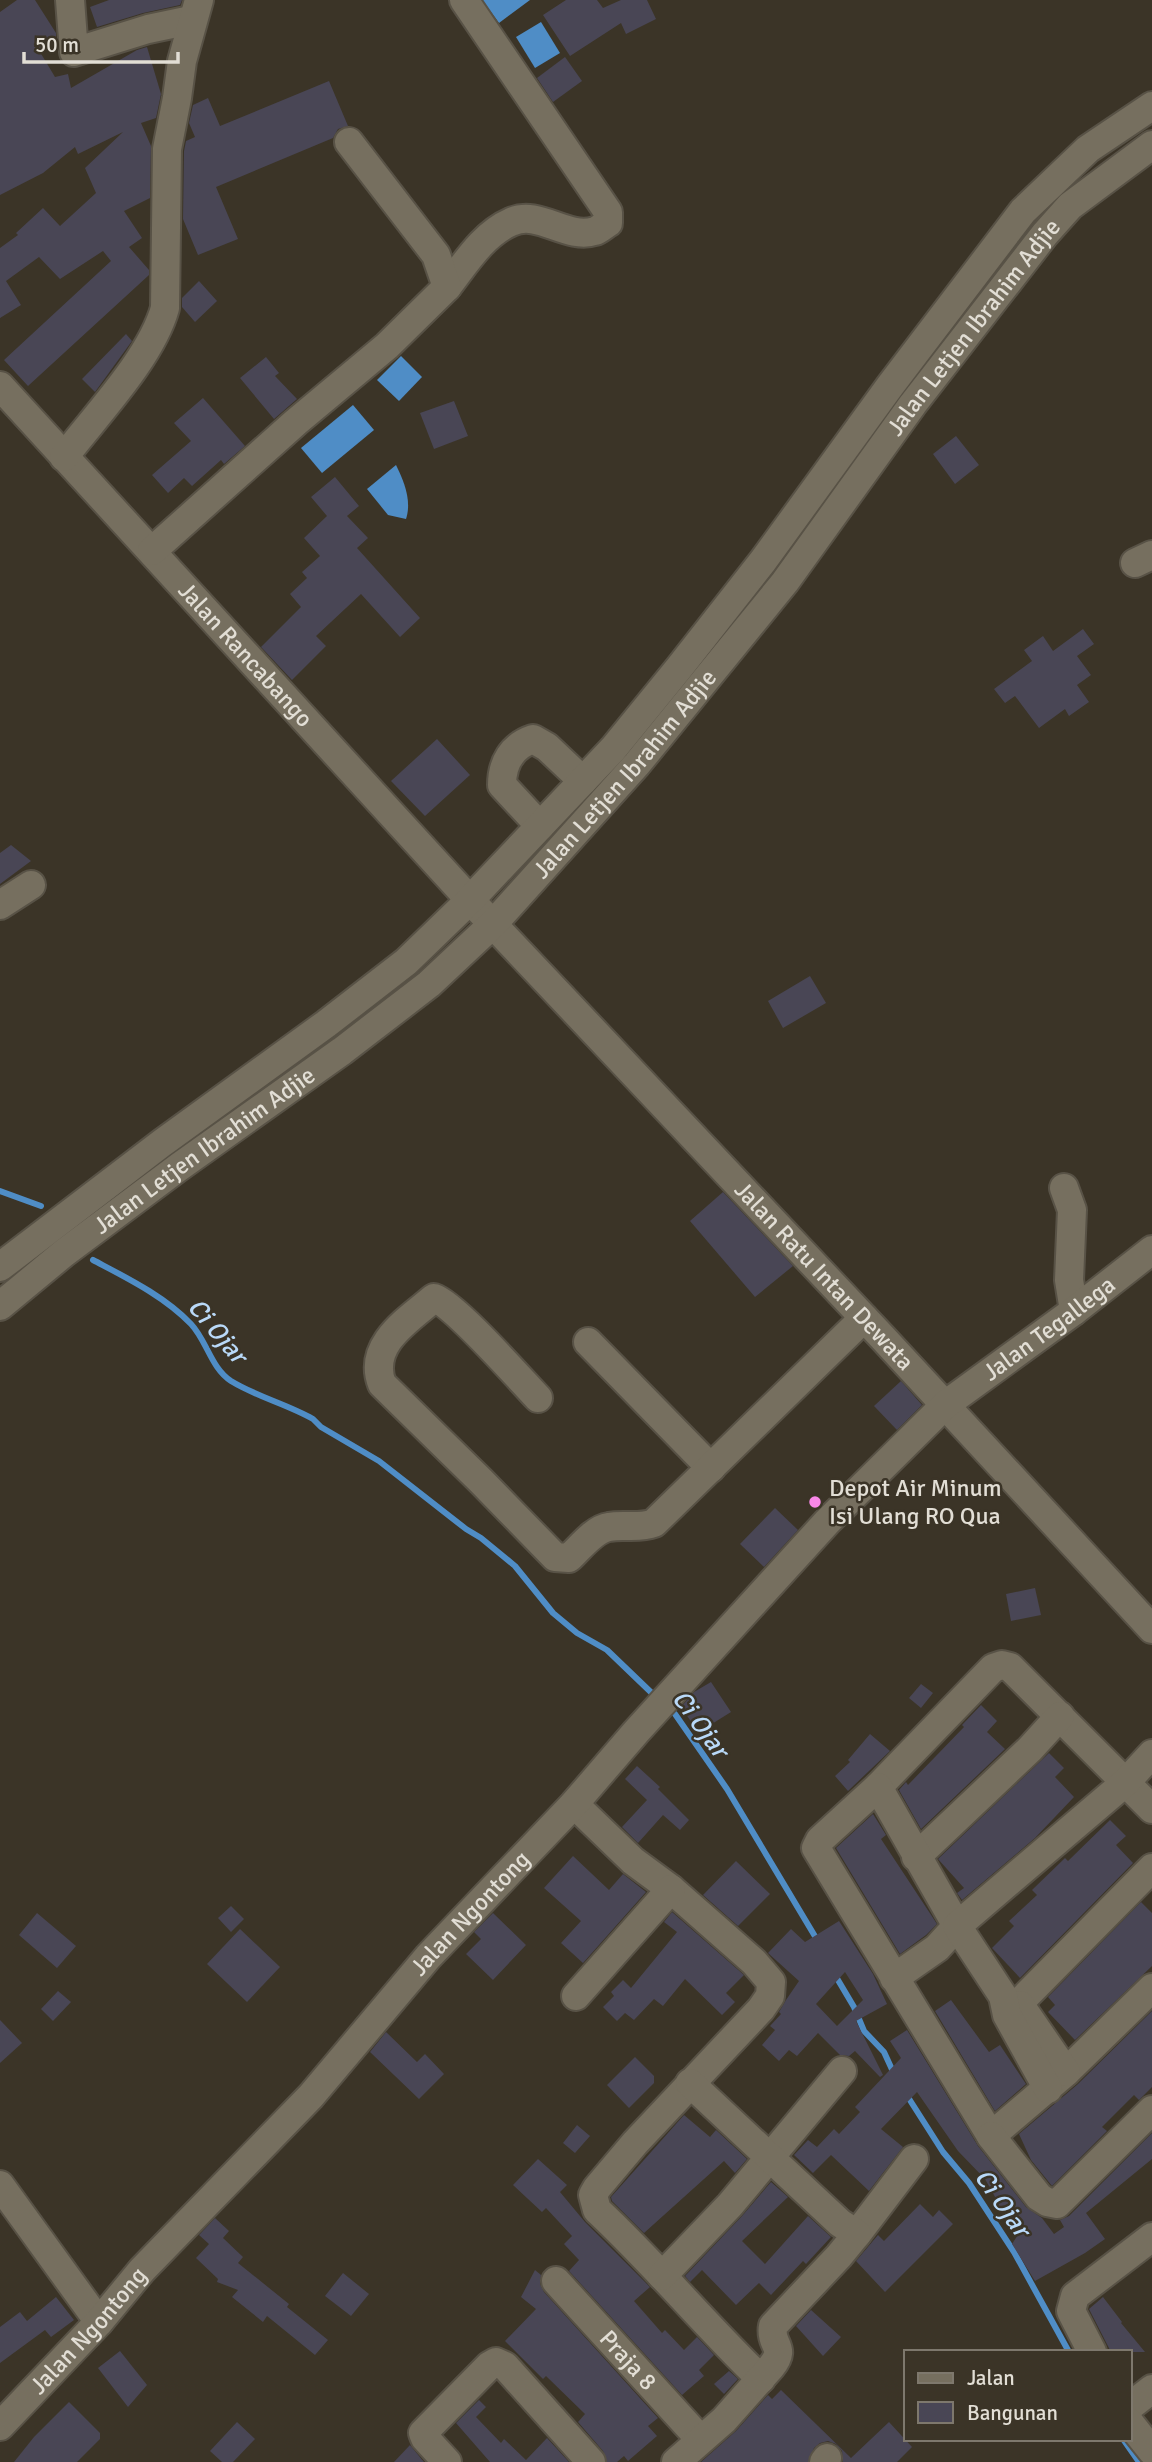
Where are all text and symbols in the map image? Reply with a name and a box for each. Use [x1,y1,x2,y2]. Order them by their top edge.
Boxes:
scale bar [24,21,178,65]
text: 50 m [35,32,79,58]
street label: Jalan Letjen Ibrahim Adjie [880,212,1067,442]
street label: Jalan Rancabango [172,576,319,733]
street label: Jalan Letjen Ibrahim Adjie [526,663,723,885]
street label: Jalan Letjen Ibrahim Adjie [88,1060,321,1241]
street label: Jalan Ratu Intan Dewata [728,1175,920,1377]
street label: Jalan Tegallega [977,1270,1121,1387]
water label: Ci Ojar [180,1292,256,1373]
place label: Depot Air Minum Isi Ulang RO Qua [829,1473,1002,1531]
marker: Depot Air Minum Isi Ulang RO Qua [807,1494,823,1510]
water label: Ci Ojar [665,1684,737,1767]
street label: Jalan Ngontong [404,1845,536,1982]
water label: Ci Ojar [967,2163,1039,2246]
street label: Jalan Ngontong [23,2261,153,2400]
street label: Praja 8 [593,2324,663,2397]
legend [904,2350,1131,2441]
text: Jalan [967,2365,1015,2391]
text: Bangunan [967,2400,1058,2426]

